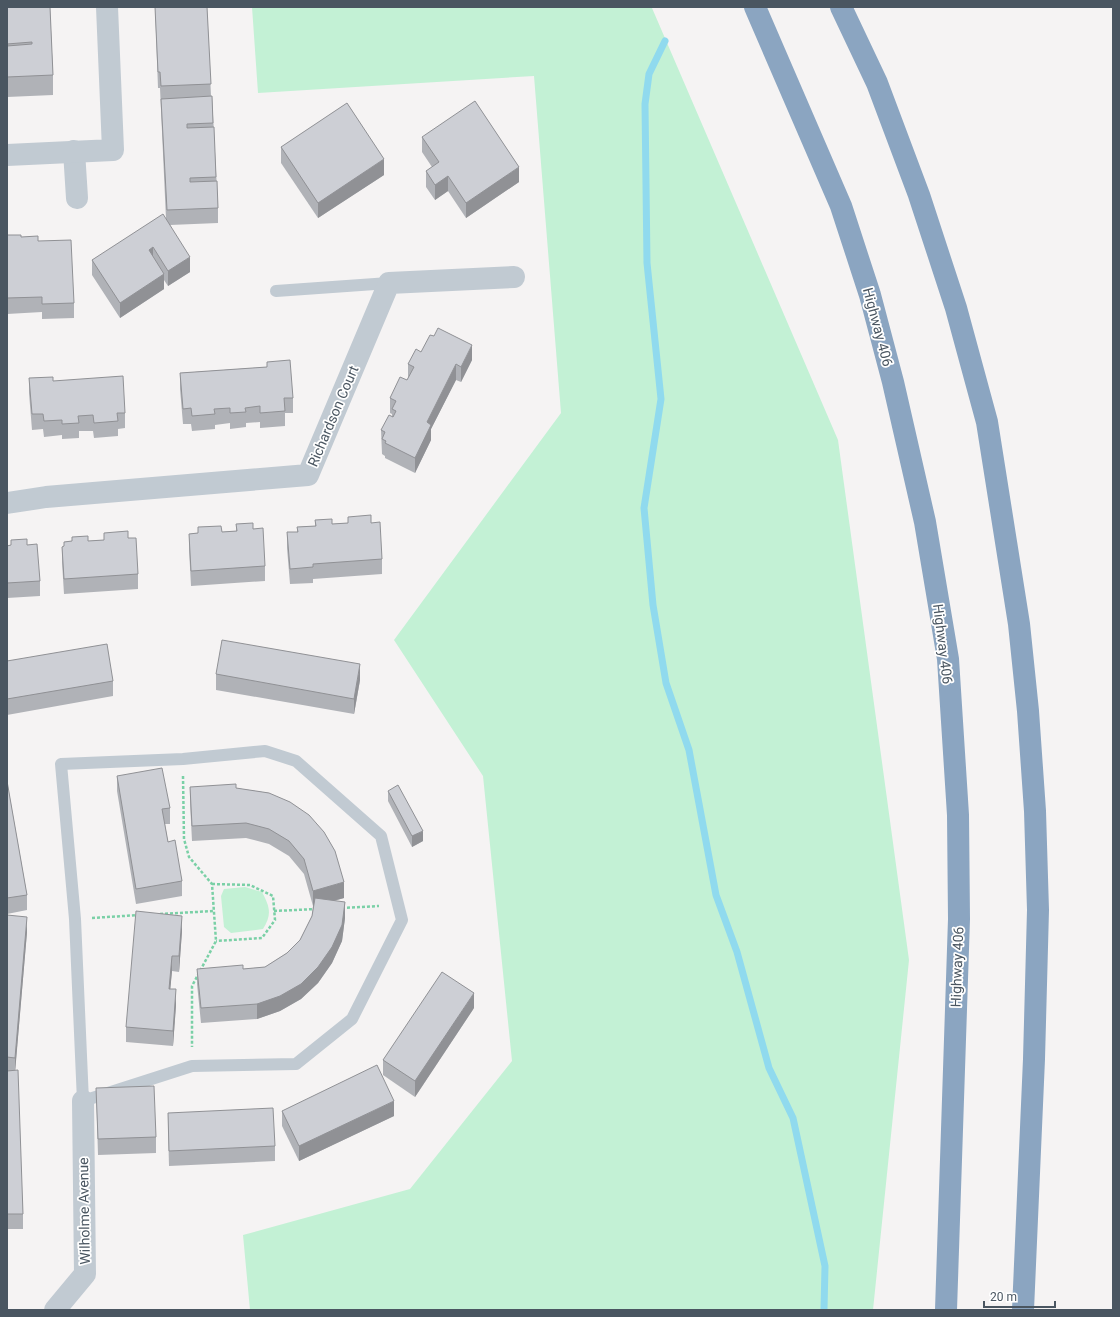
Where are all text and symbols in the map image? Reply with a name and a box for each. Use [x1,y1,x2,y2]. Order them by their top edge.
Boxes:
street label: Highway 406 [860,286,896,368]
street label: Richardson Court [305,363,362,469]
street label: Highway 406 [930,603,956,685]
street label: Highway 406 [948,926,966,1008]
street label: Wilholme Avenue [75,1157,93,1265]
scale bar [984,1283,1055,1309]
text: 20 m [990,1290,1017,1304]

